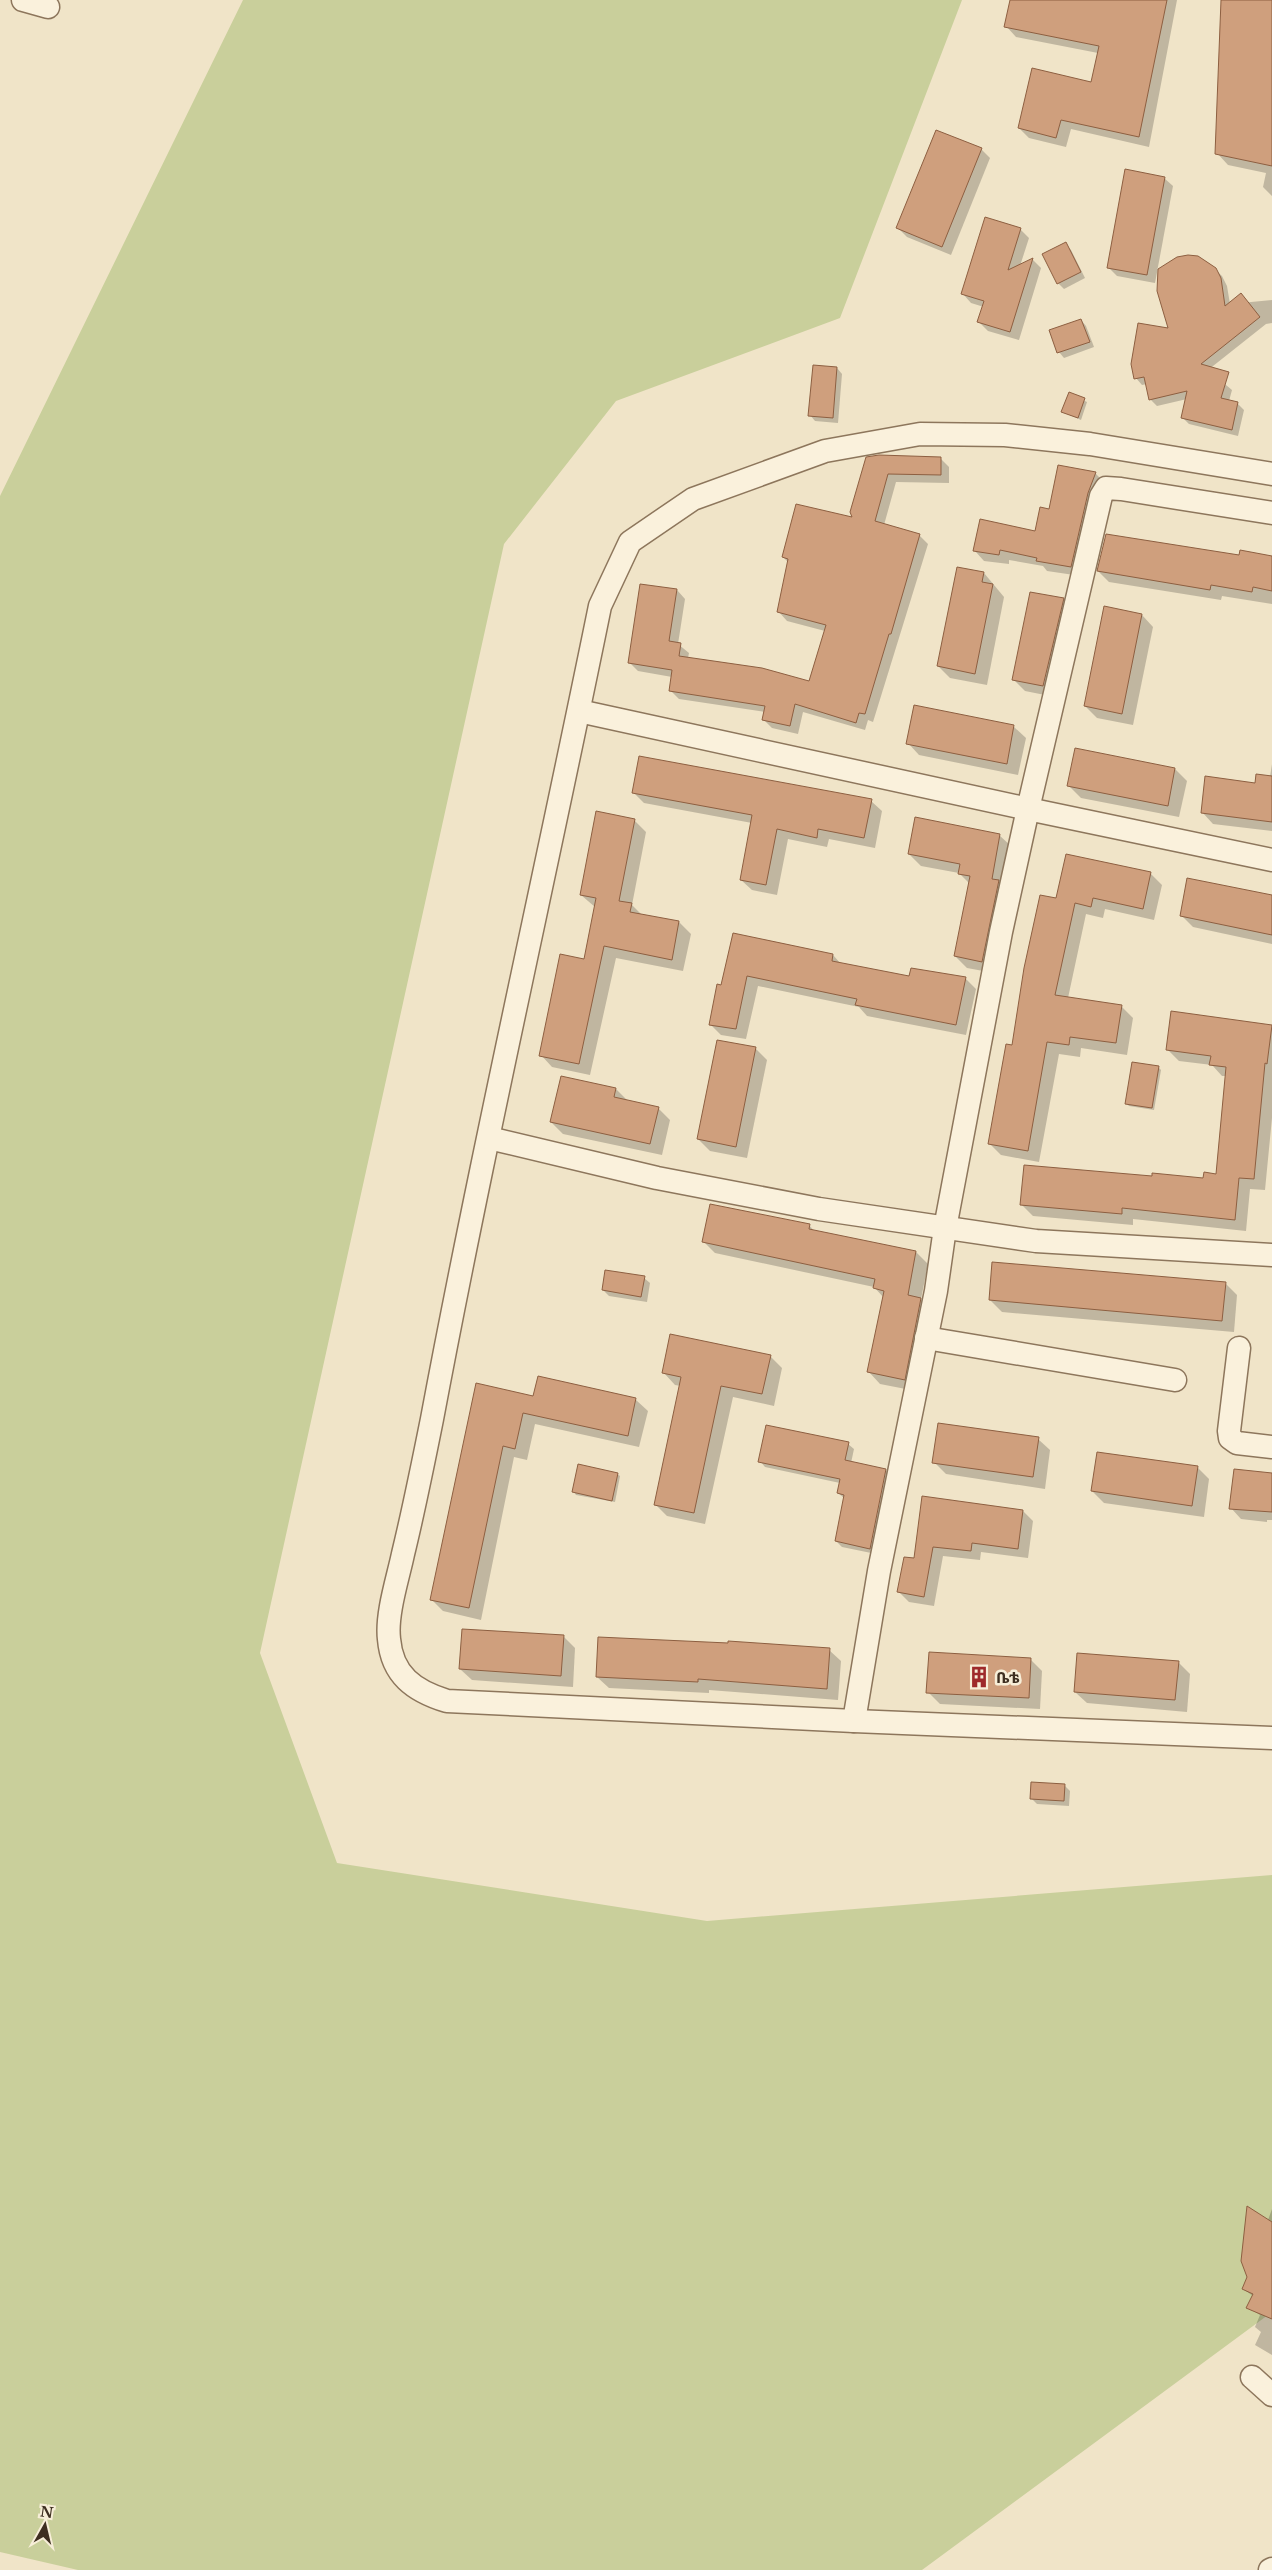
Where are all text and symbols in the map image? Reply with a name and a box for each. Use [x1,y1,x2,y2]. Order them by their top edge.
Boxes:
building icon: ቤቴ [966,1664,992,1690]
place label: ቤቴ [996,1667,1020,1687]
north arrow [20,2500,70,2550]
text: N [39,2502,55,2522]

